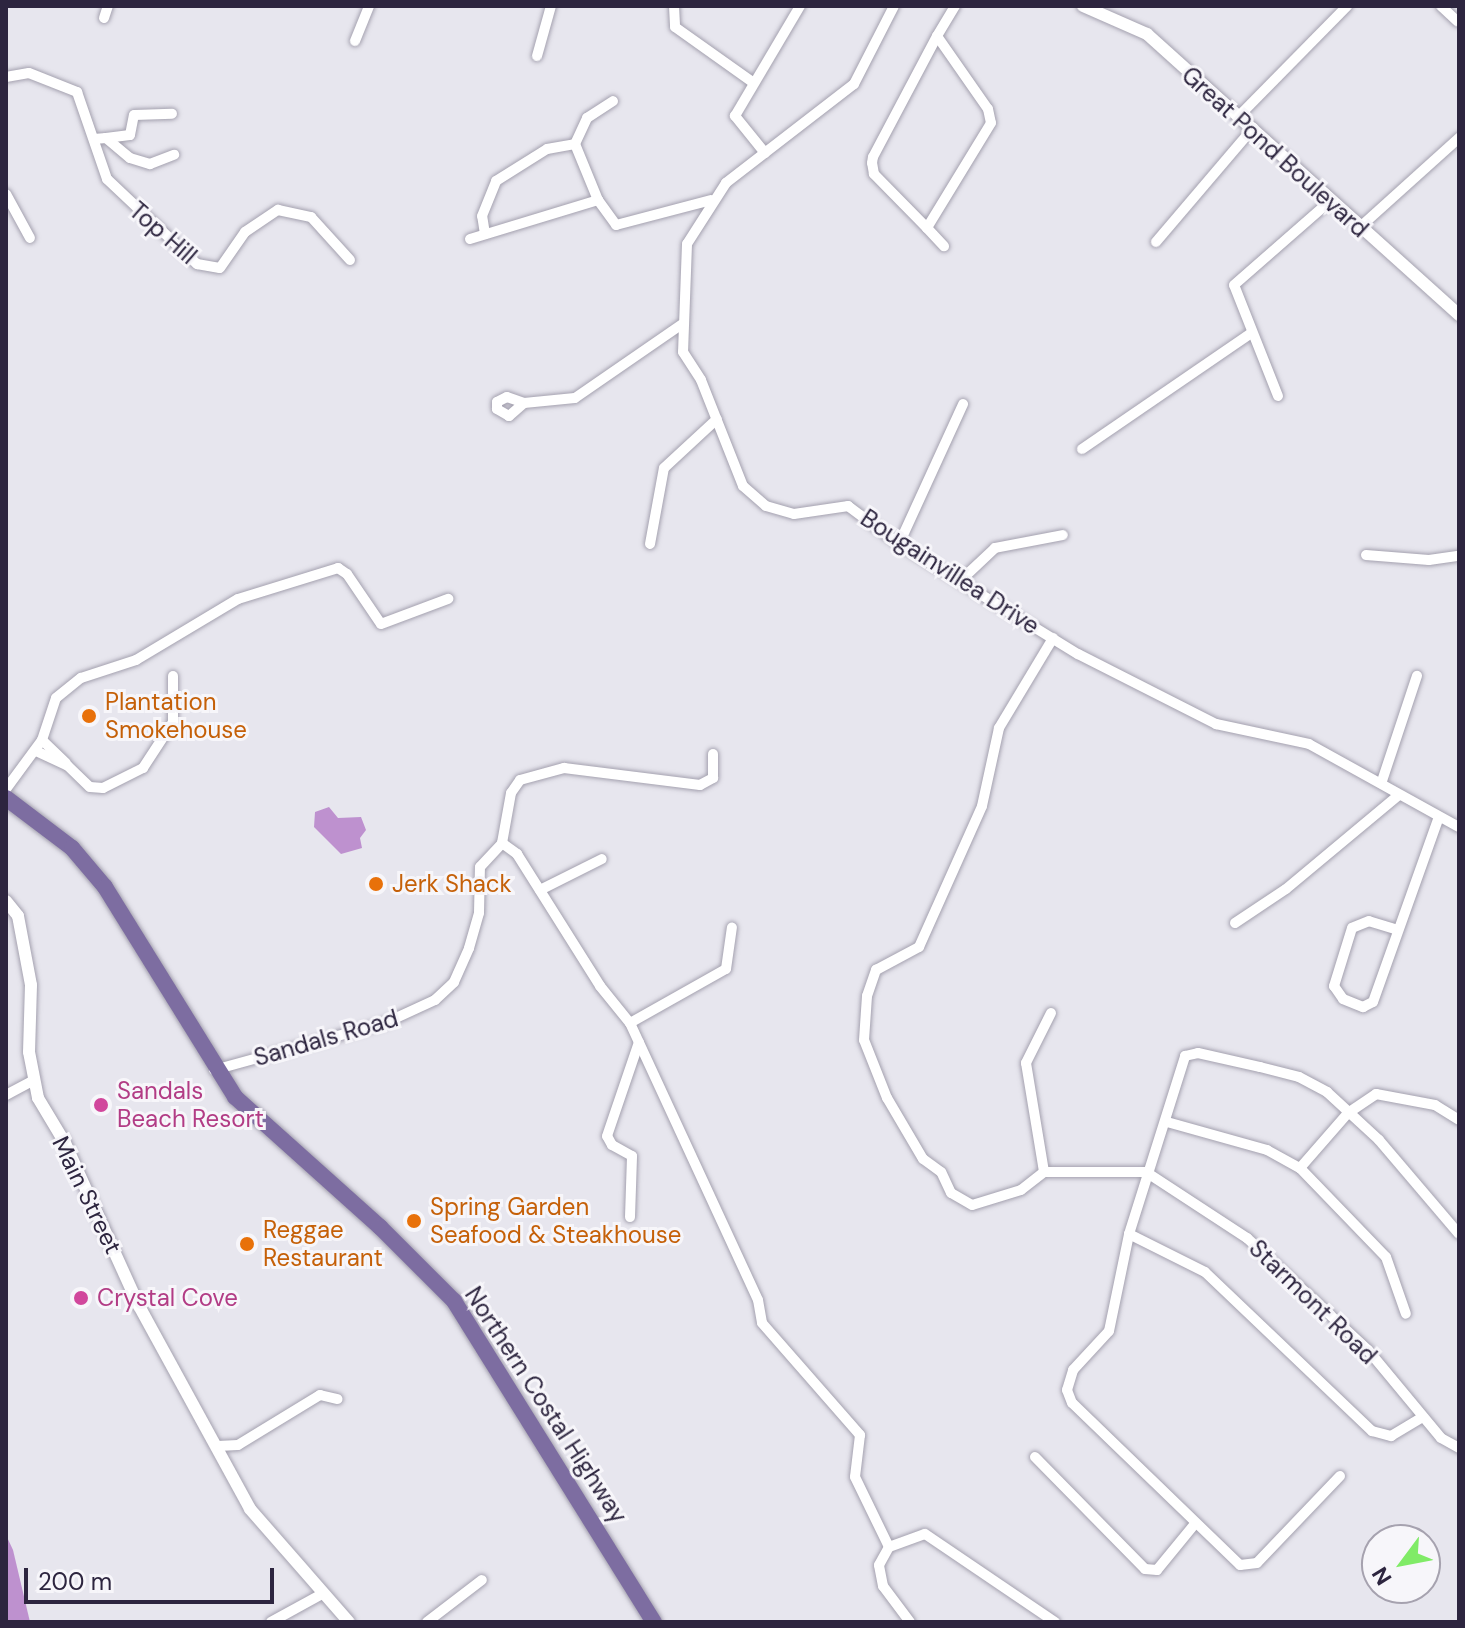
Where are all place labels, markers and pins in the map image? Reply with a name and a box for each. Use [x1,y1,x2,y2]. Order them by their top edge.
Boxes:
place label: Plantation Smokehouse [105,688,247,744]
marker: Plantation Smokehouse [80,707,98,725]
place label: Jerk Shack [392,870,512,898]
marker: Jerk Shack [367,875,385,893]
place label: Sandals Beach Resort [117,1077,264,1133]
marker: Sandals Beach Resort [92,1096,110,1114]
place label: Spring Garden Seafood & Steakhouse [430,1193,681,1249]
marker: Spring Garden Seafood & Steakhouse [405,1212,423,1230]
place label: Reggae Restaurant [263,1216,383,1272]
marker: Reggae Restaurant [238,1235,256,1253]
place label: Crystal Cove [97,1284,238,1312]
marker: Crystal Cove [72,1289,90,1307]

